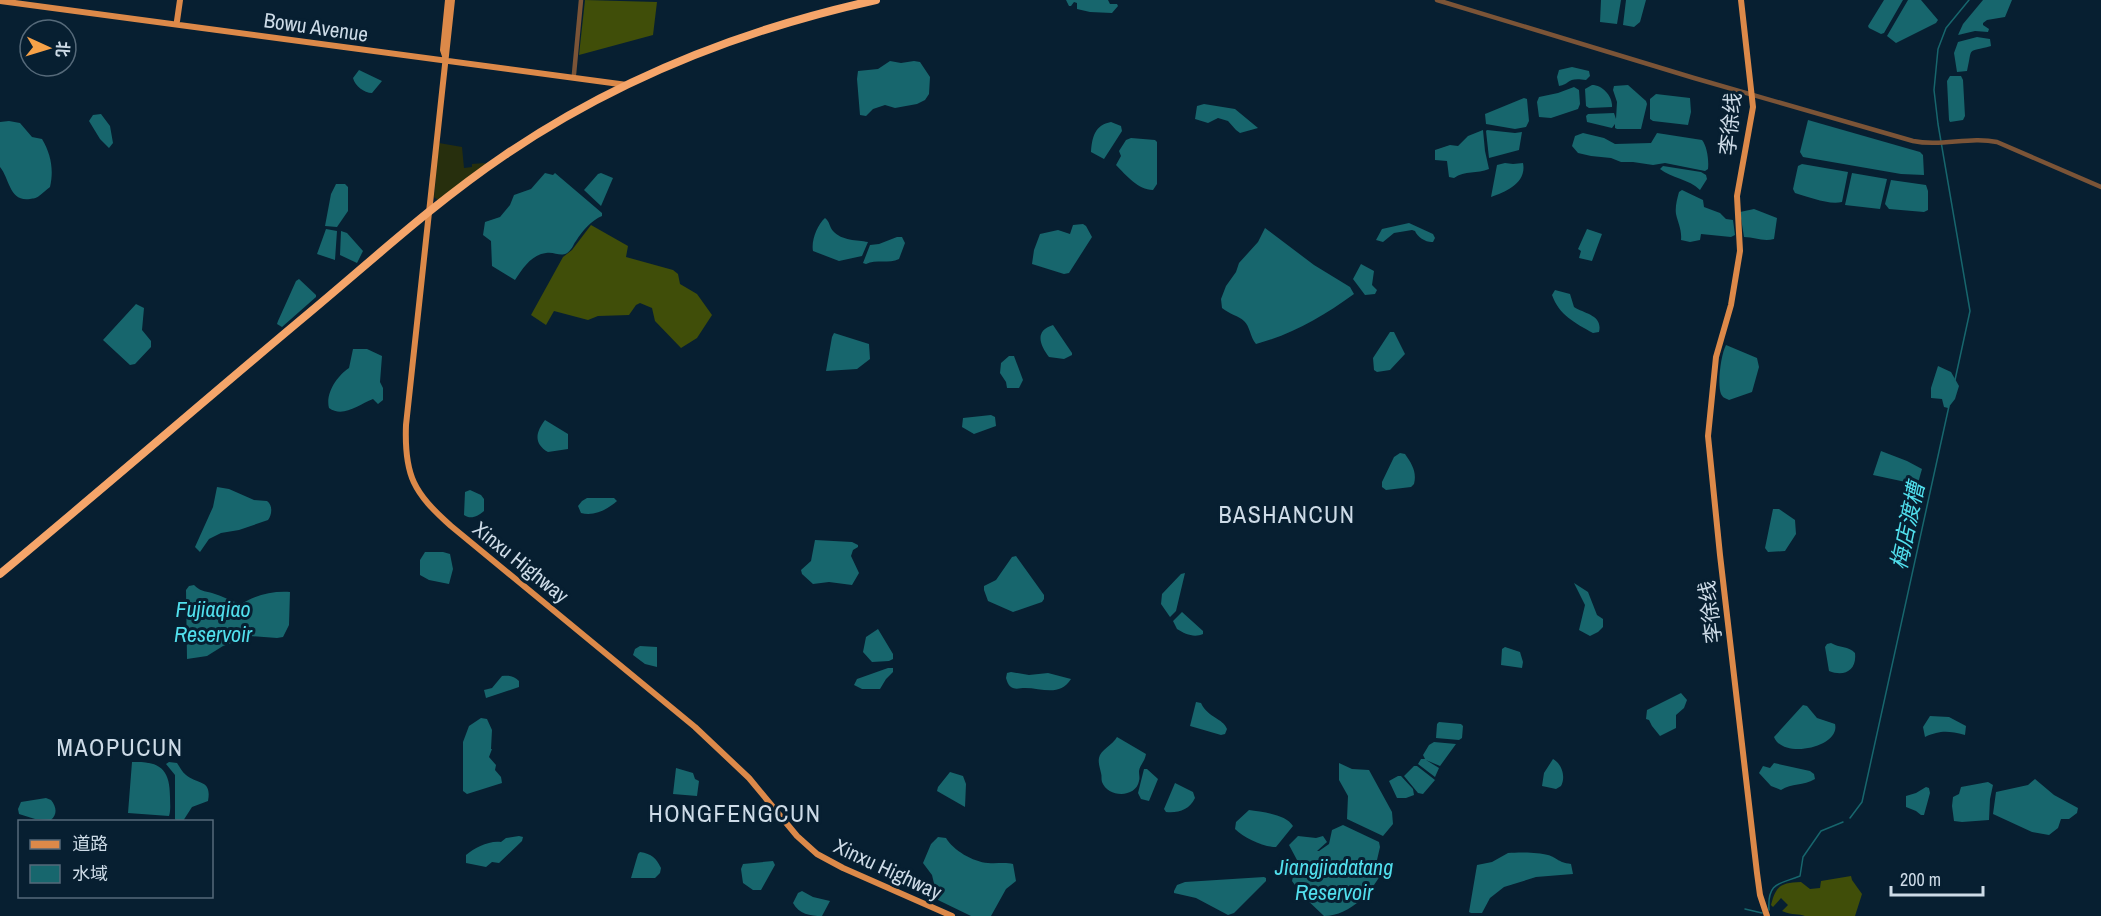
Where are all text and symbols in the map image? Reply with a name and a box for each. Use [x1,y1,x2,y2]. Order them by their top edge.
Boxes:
street label: Bowu Avenue [262,5,370,49]
north arrow [18,18,78,78]
text: 北 [51,40,74,58]
street label: 李徐线 [1712,91,1748,157]
water label: 梅店渡槽 [1883,476,1932,572]
district label: BASHANCUN [1218,498,1356,530]
street label: Xinxu Highway [467,514,575,610]
street label: 李徐线 [1692,579,1728,645]
water label: Fujiaqiao Reservoir [174,594,253,649]
district label: MAOPUCUN [57,731,183,763]
district label: HONGFENGCUN [649,797,821,829]
legend [18,820,213,898]
text: 道路 [72,831,108,856]
street label: Xinxu Highway [829,831,947,907]
water label: Jiangjiadatang Reservoir [1274,852,1393,907]
scale bar [1891,859,1982,897]
text: 水域 [72,861,108,886]
text: 200 m [1900,867,1941,892]

